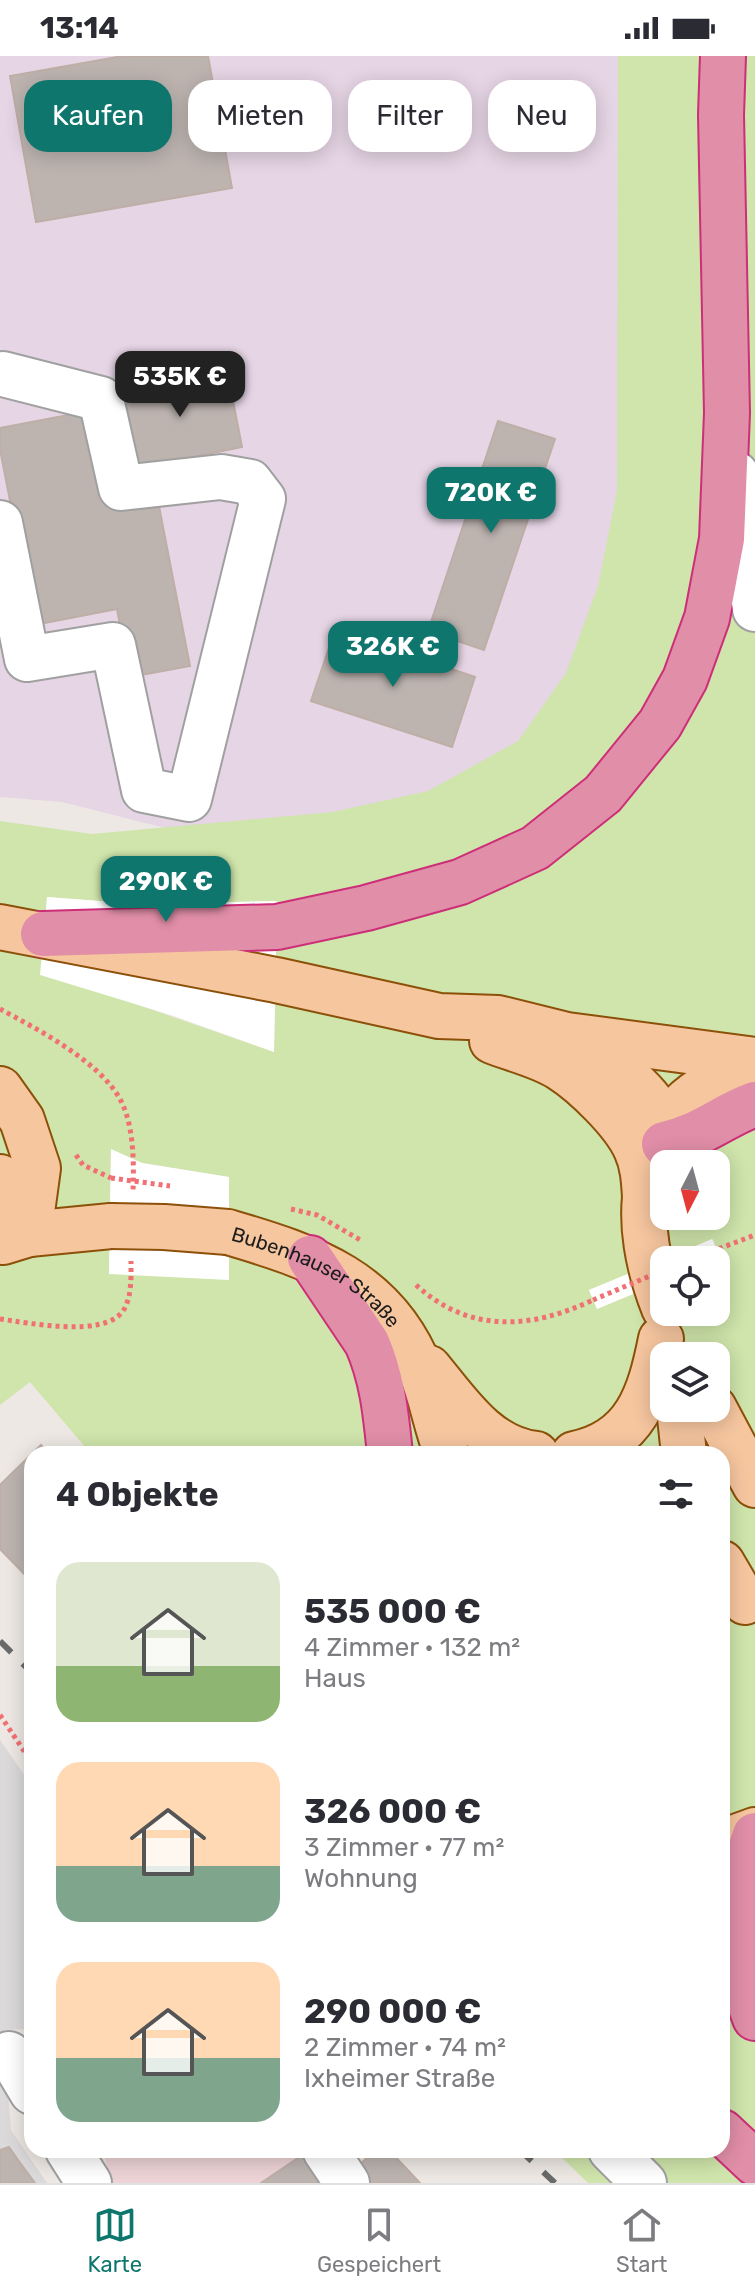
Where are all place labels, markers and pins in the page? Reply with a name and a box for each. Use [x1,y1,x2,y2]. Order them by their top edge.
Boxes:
pin: 535K € [115,351,245,419]
pin: 720K € [426,467,556,535]
pin: 326K € [328,621,458,689]
pin: 290K € [101,856,231,924]

